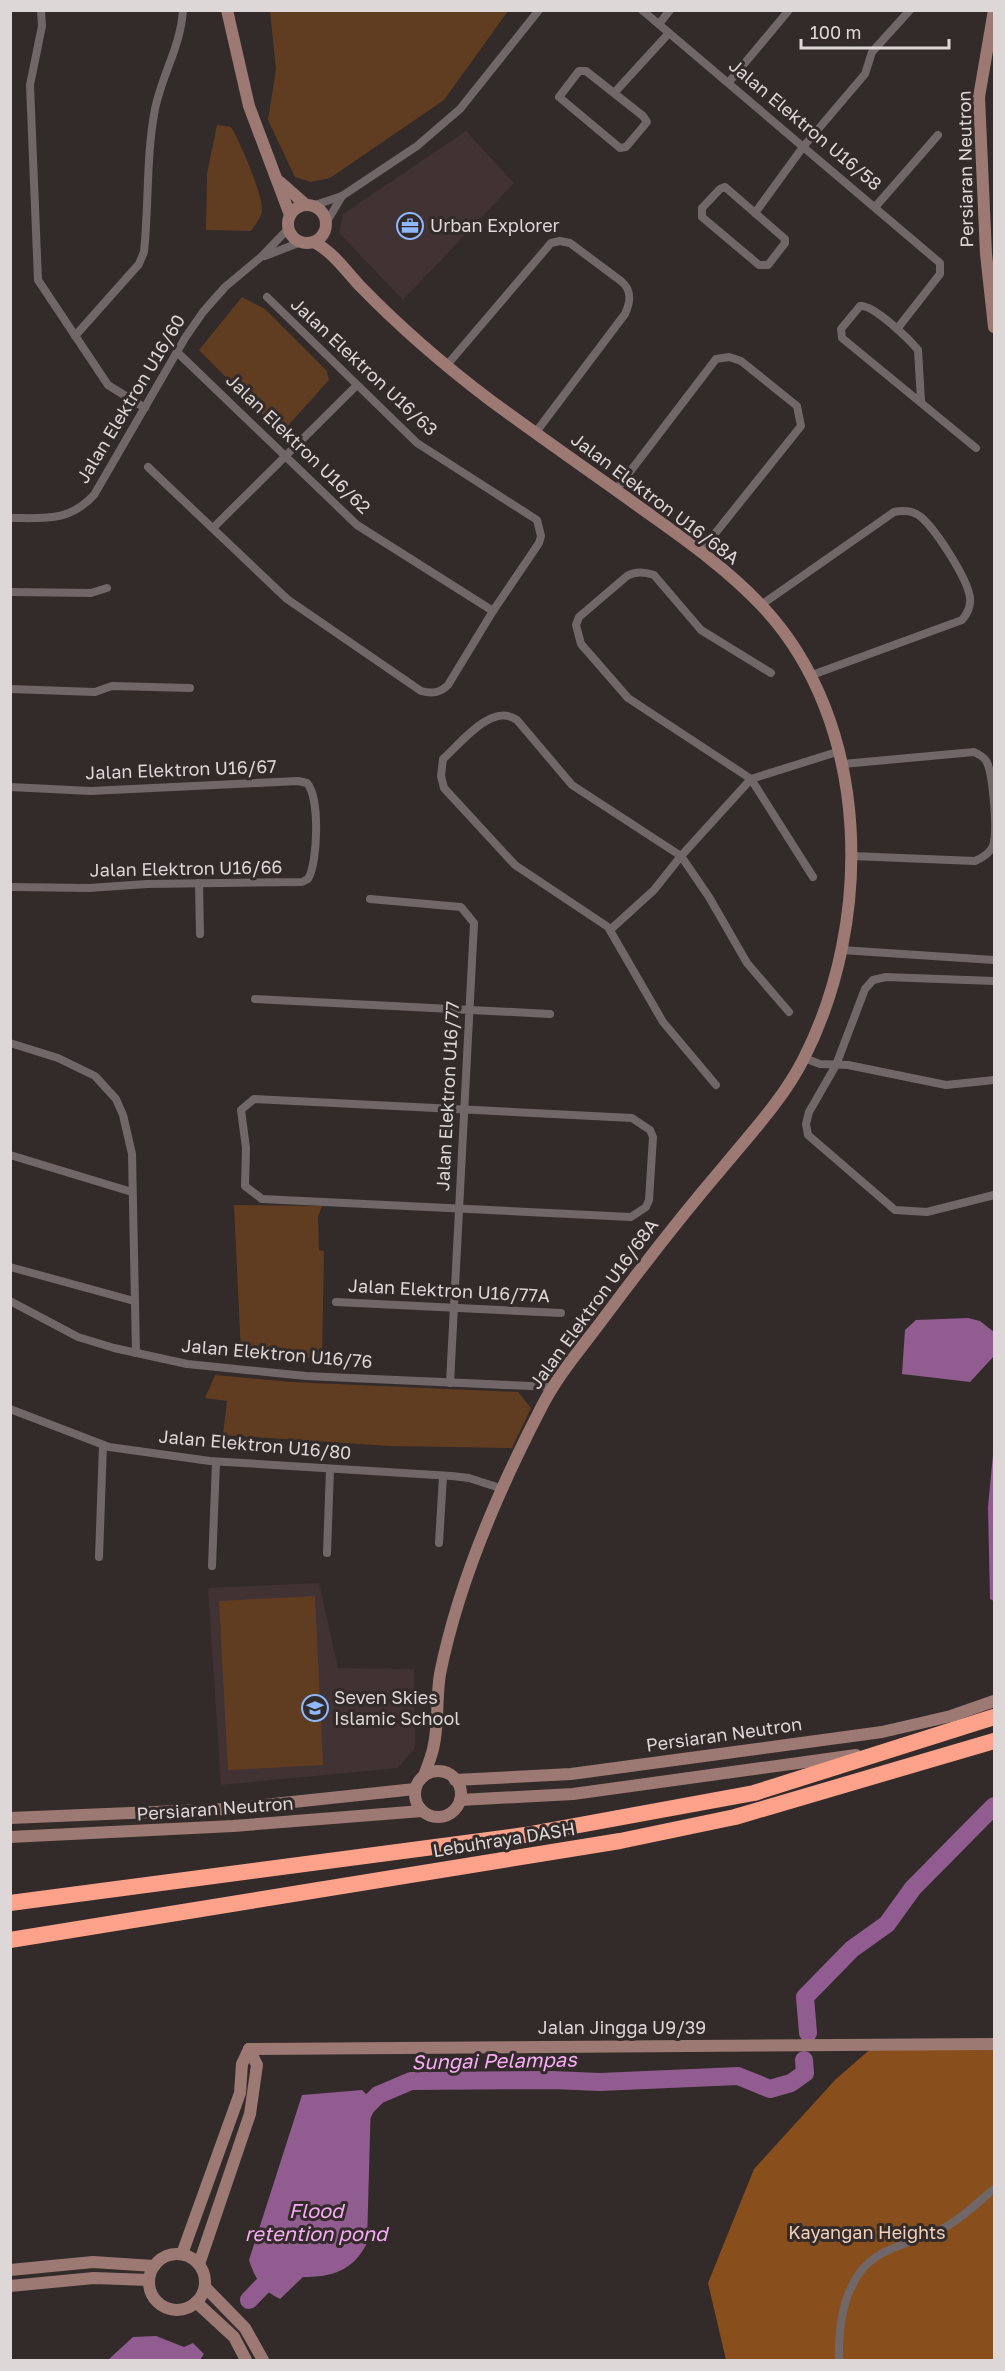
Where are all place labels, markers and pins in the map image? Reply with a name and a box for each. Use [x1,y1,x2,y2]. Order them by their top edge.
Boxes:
office icon: Urban Explorer [395,211,425,241]
place label: Urban Explorer [430,214,560,236]
place label: Seven Skies Islamic School [334,1686,460,1729]
school or university icon: Seven Skies Islamic School [300,1693,330,1723]

